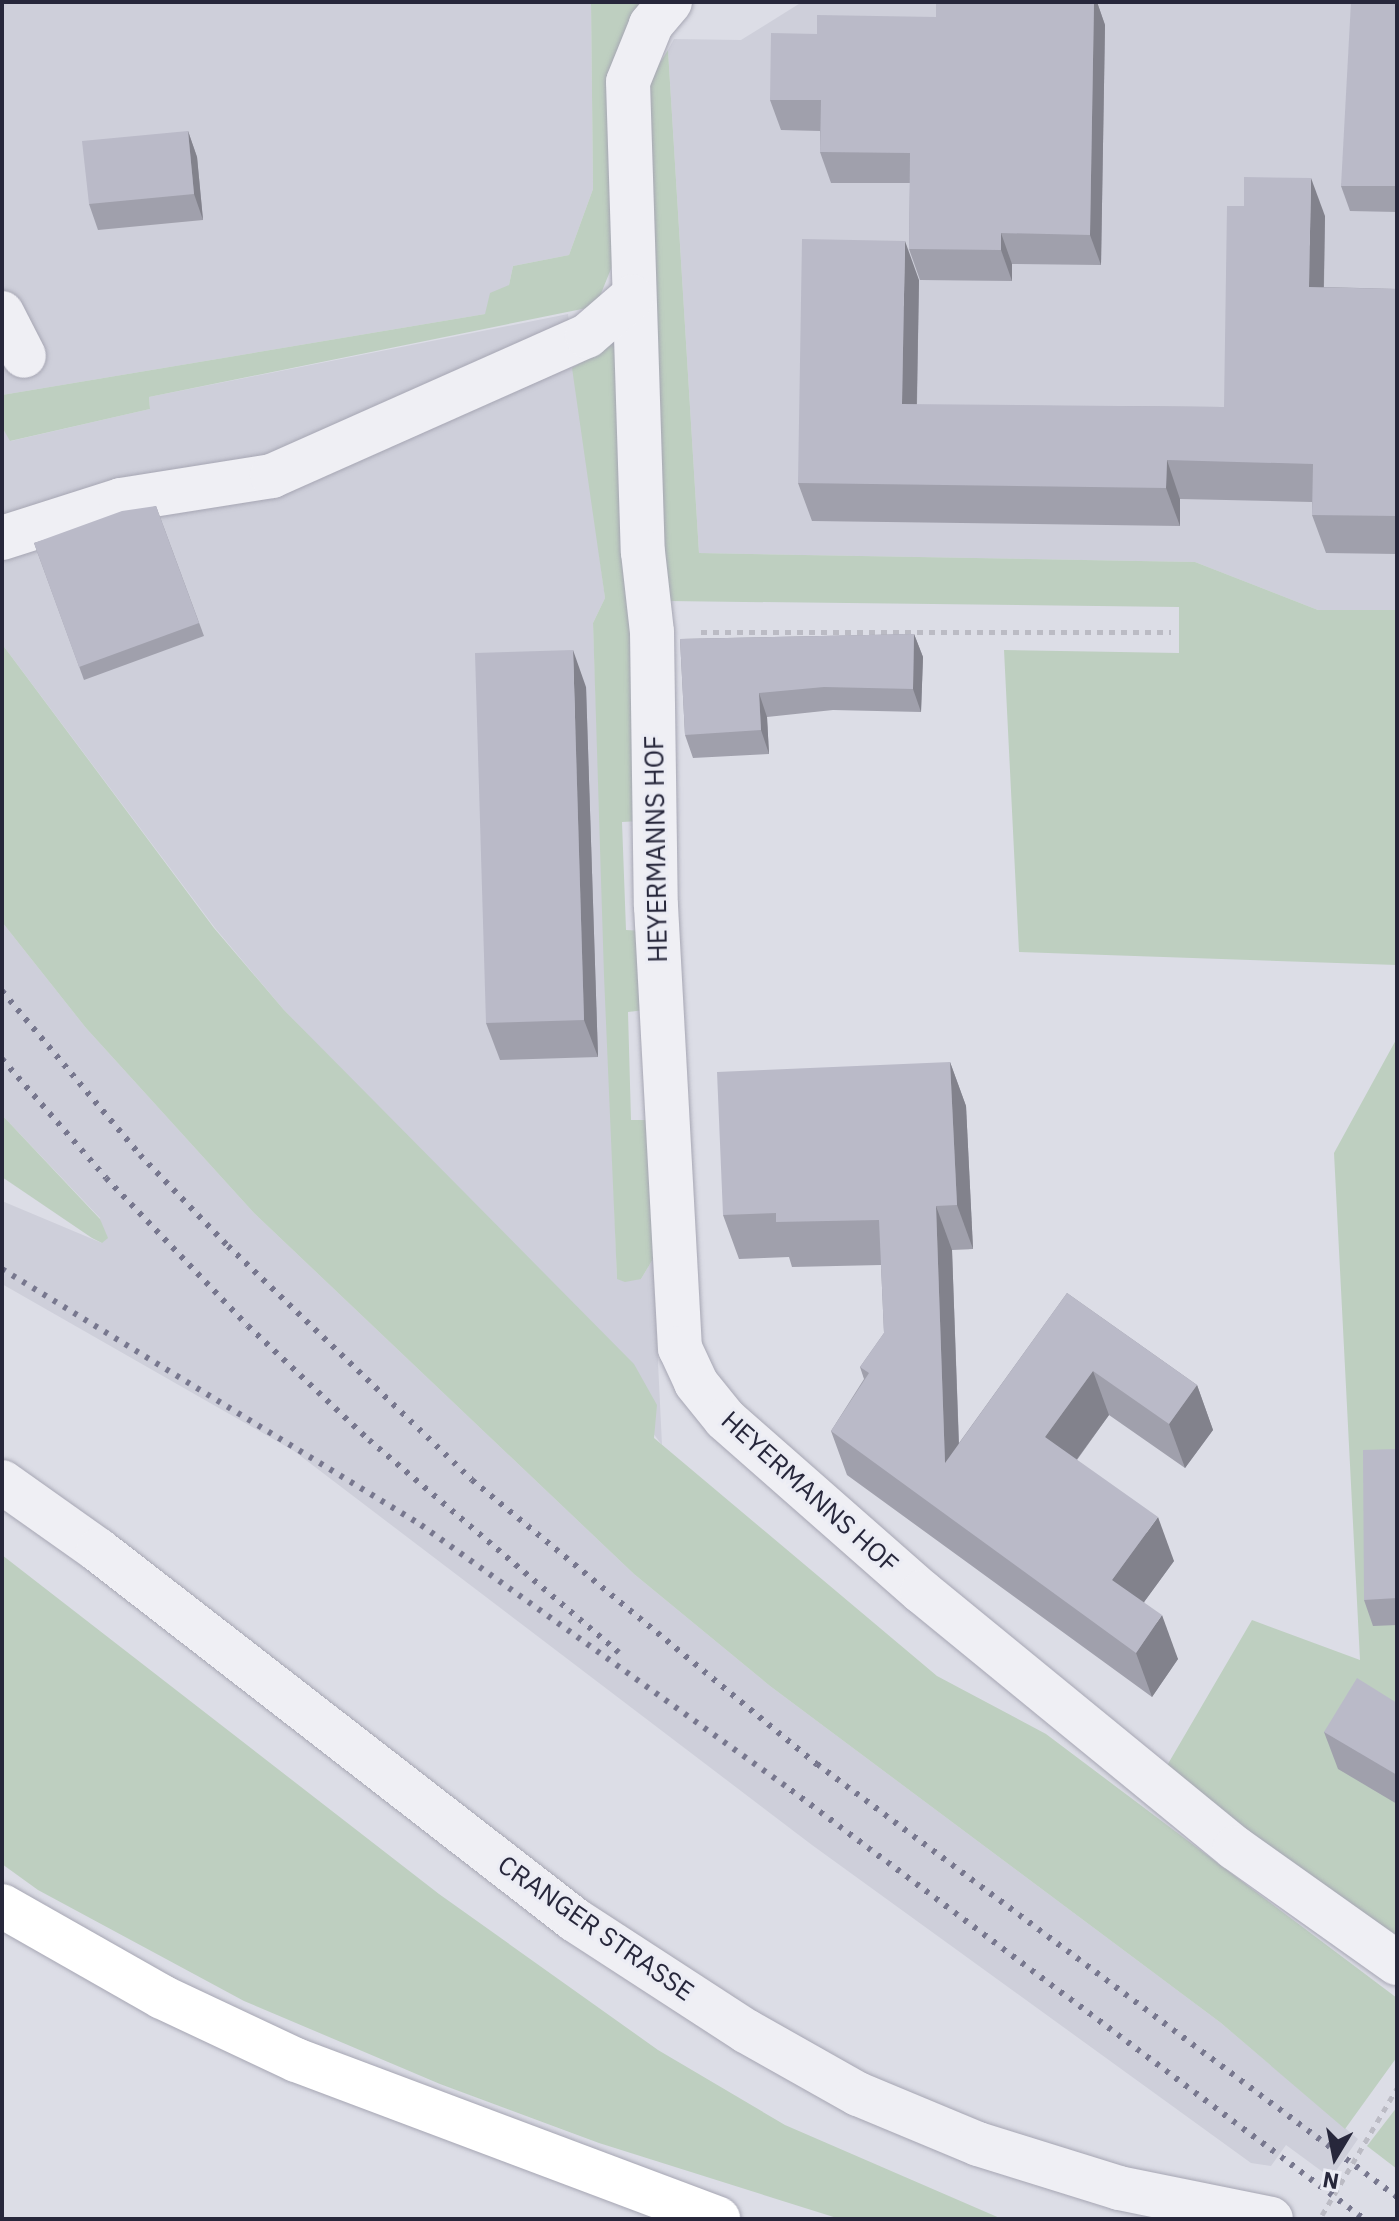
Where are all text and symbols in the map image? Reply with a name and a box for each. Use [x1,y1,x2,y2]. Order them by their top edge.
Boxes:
street label: HEYERMANNS HOF [638,735,674,963]
street label: HEYERMANNS HOF [715,1404,905,1580]
street label: CRANGER STRASSE [492,1849,700,2007]
north arrow [1295,2117,1375,2197]
text: N [1320,2165,1341,2197]

